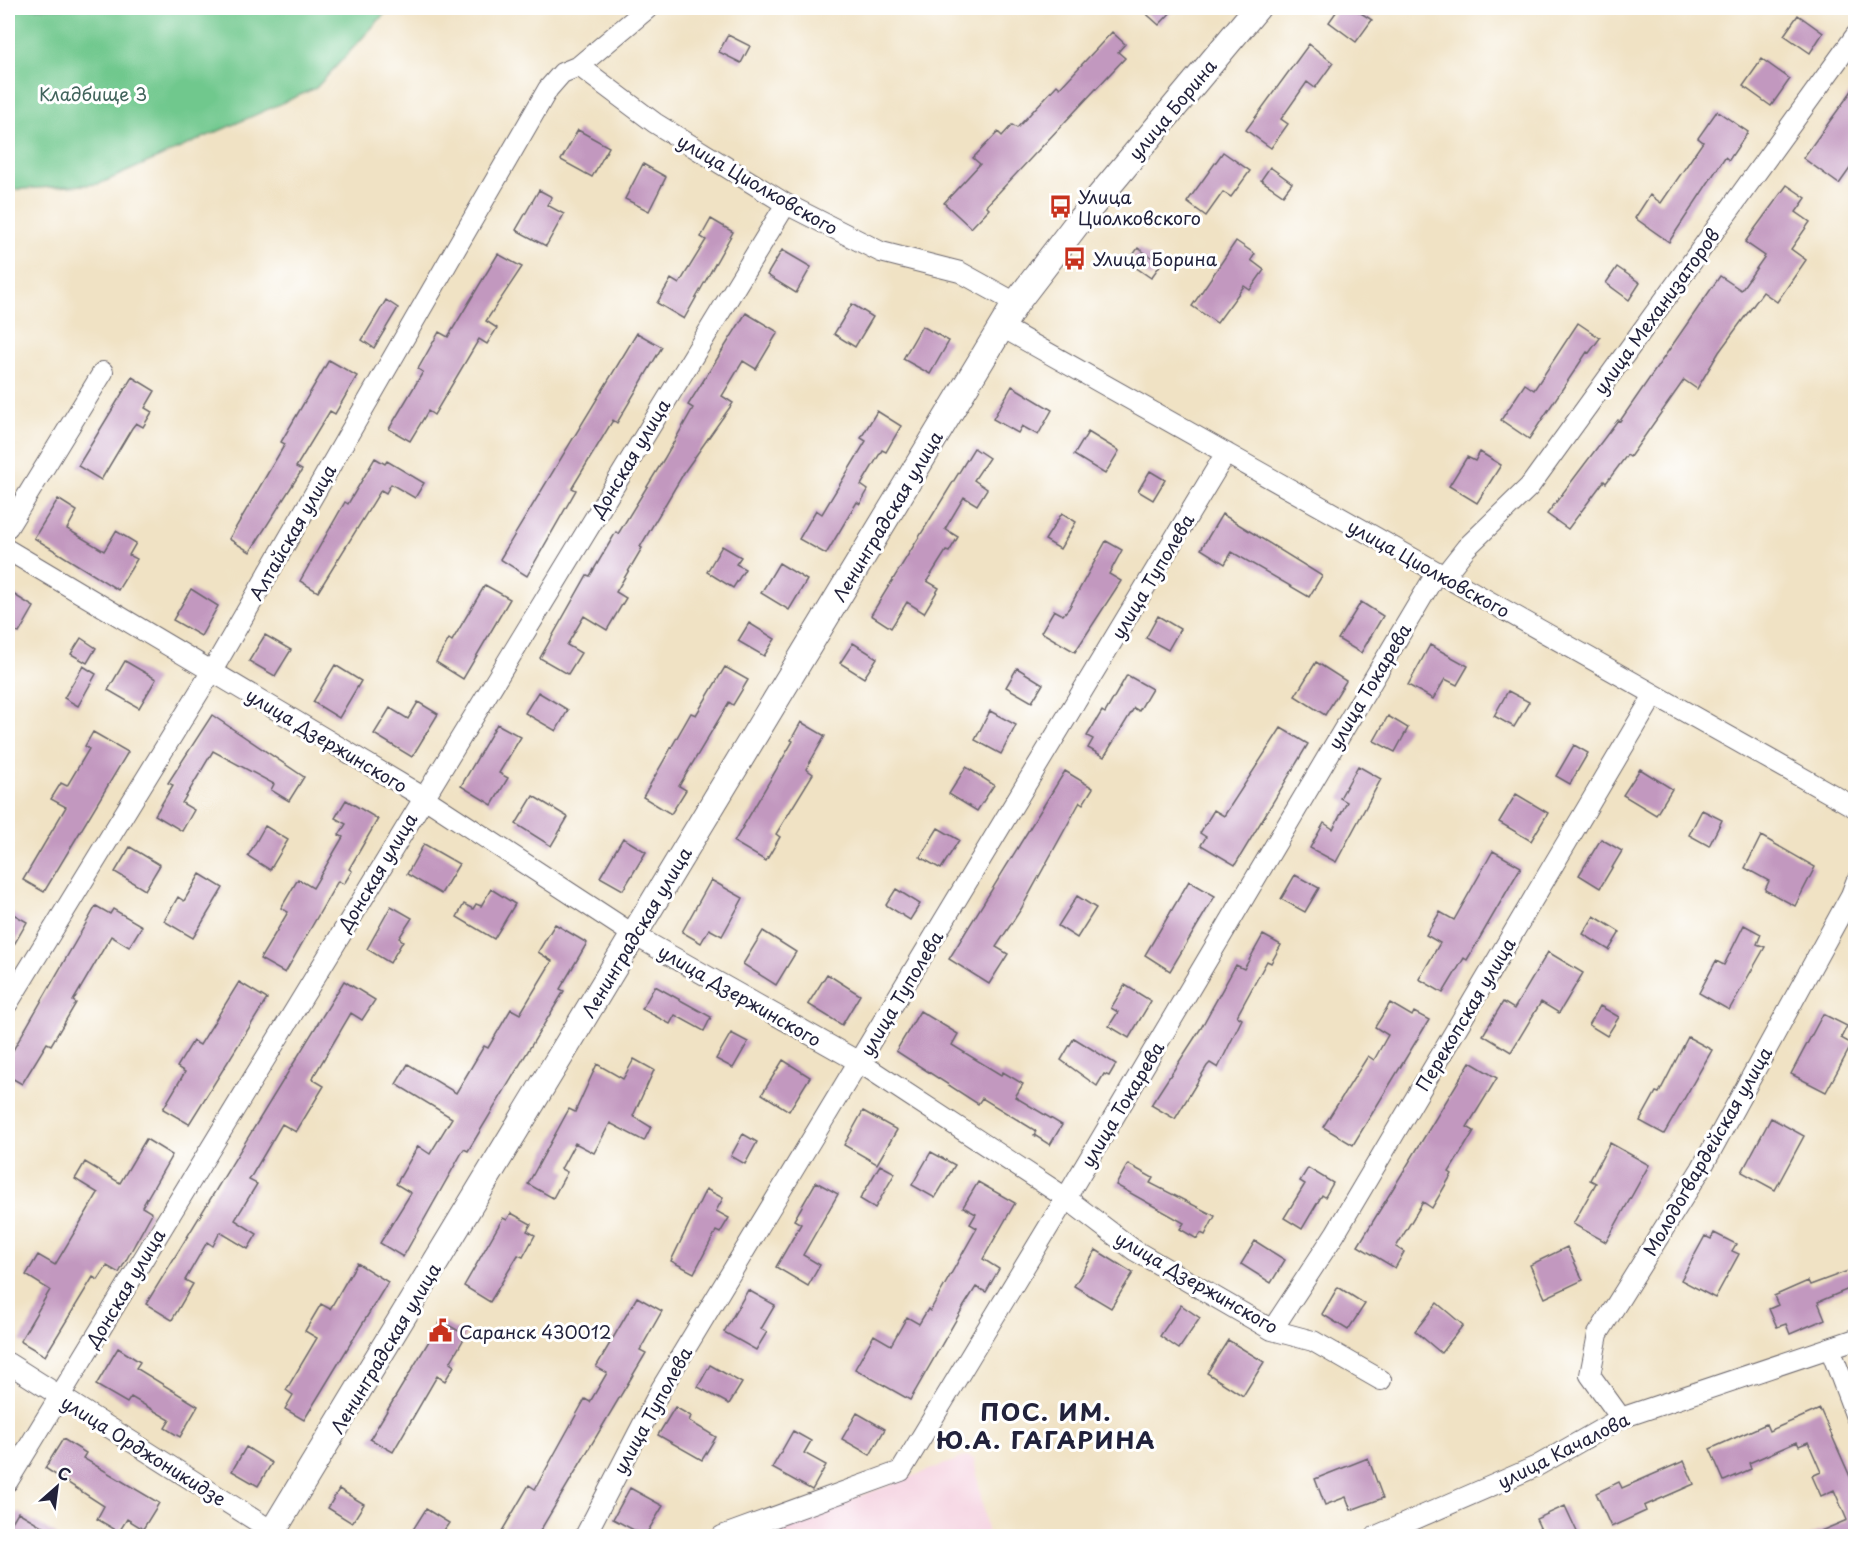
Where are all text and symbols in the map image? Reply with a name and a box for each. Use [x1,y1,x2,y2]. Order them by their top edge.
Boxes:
street label: улица Борина [1122,52,1223,165]
park label: Кладбище 3 [39,80,147,107]
street label: улица Циолковского [673,127,843,241]
place label: Улица Циолковского [1078,183,1201,231]
bus stop icon: Улица Циолковского [1047,193,1073,219]
street label: улица Механизаторов [1587,222,1725,400]
bus stop icon: Улица Борина [1062,245,1088,271]
place label: Улица Борина [1093,245,1218,272]
street label: Донская улица [583,393,676,523]
street label: Ленинградская улица [825,425,949,606]
street label: Алтайская улица [242,458,342,605]
street label: улица Туполева [1104,508,1201,644]
street label: улица Циолковского [1343,512,1515,624]
street label: улица Токарева [1321,617,1418,754]
street label: улица Дзержинского [241,681,413,799]
street label: Донская улица [330,807,423,937]
street label: Ленинградская улица [574,841,698,1022]
street label: улица Туполева [853,925,950,1061]
street label: Перекопская улица [1408,932,1522,1096]
street label: улица Дзержинского [654,937,826,1053]
street label: улица Токарева [1074,1035,1171,1172]
street label: Молодогвардейская улица [1636,1041,1778,1261]
street label: Донская улица [78,1223,171,1353]
street label: улица Дзержинского [1111,1224,1283,1340]
street label: Ленинградская улица [323,1257,447,1438]
public building icon: Саранск 430012 [428,1318,454,1344]
place label: Саранск 430012 [459,1318,612,1345]
street label: улица Туполева [606,1341,699,1479]
street label: улица Орджоникидзе [56,1388,232,1512]
district label: ПОС. ИМ. Ю.А. ГАГАРИНА [936,1393,1156,1457]
street label: улица Качалова [1492,1405,1634,1495]
north arrow [27,1457,87,1517]
text: С [54,1459,75,1486]

